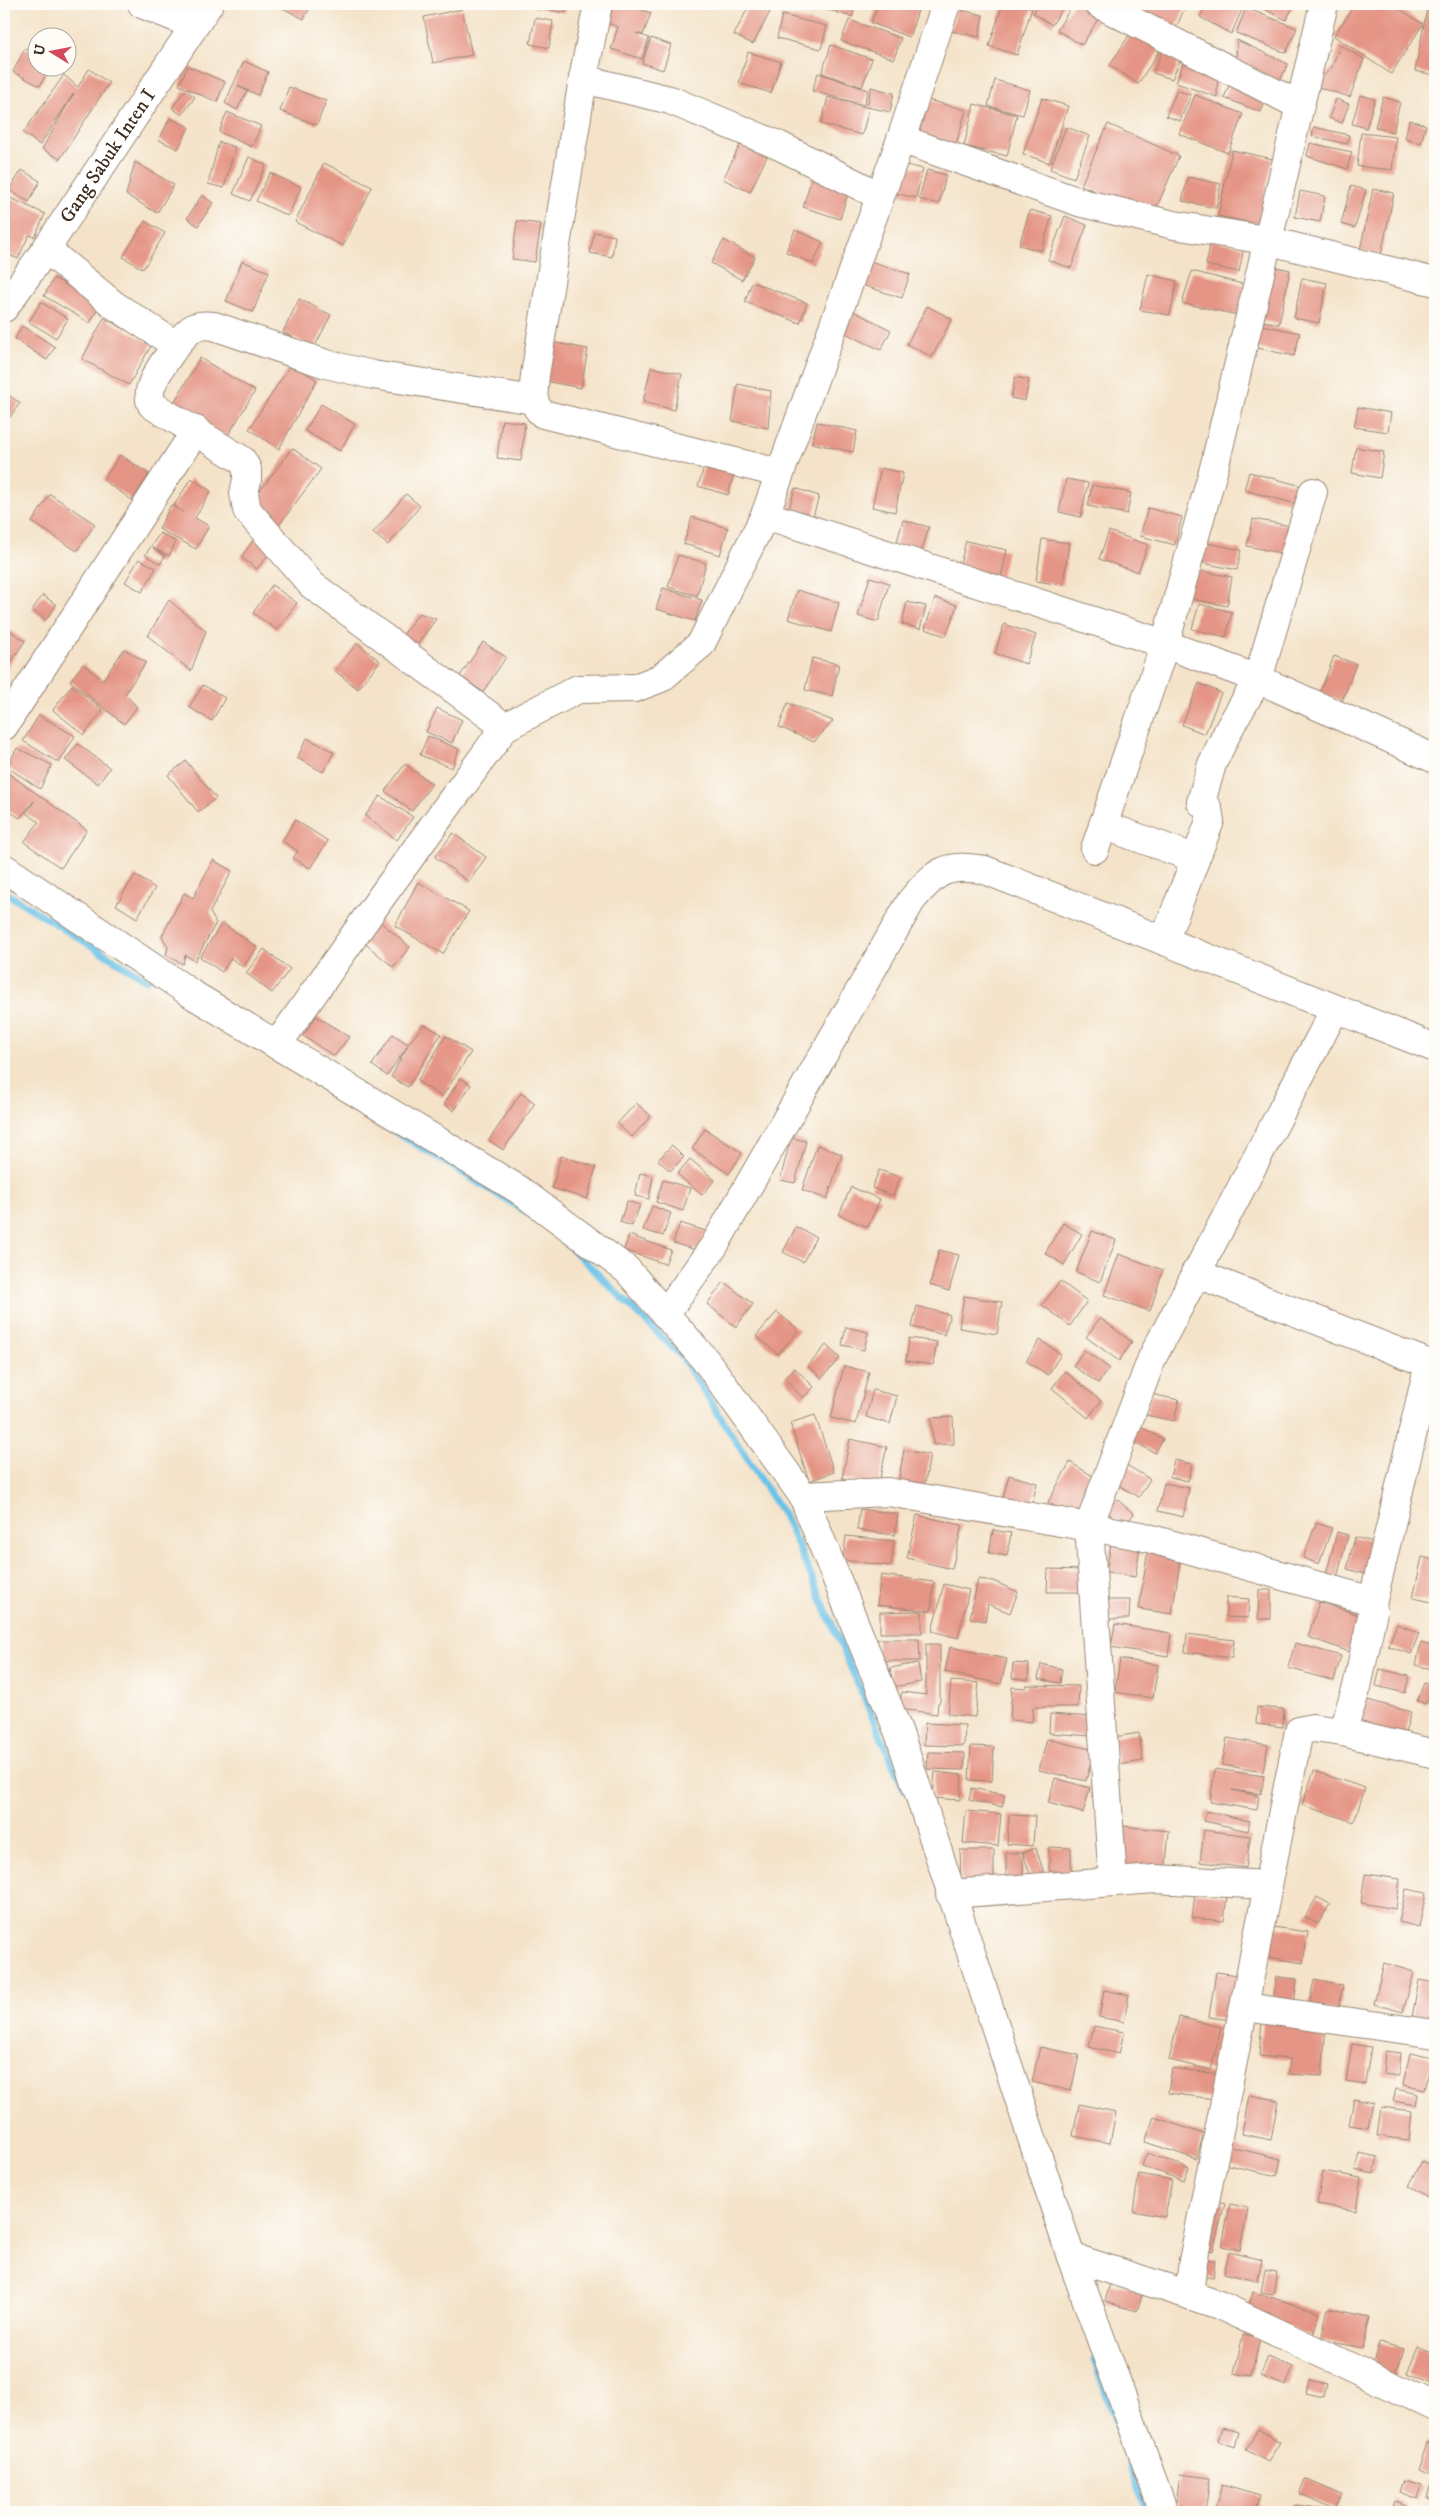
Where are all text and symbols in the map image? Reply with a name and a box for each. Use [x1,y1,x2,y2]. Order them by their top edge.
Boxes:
north arrow [28,28,78,78]
text: U [30,43,50,57]
street label: Gang Sabuk Inten I [54,84,161,228]

